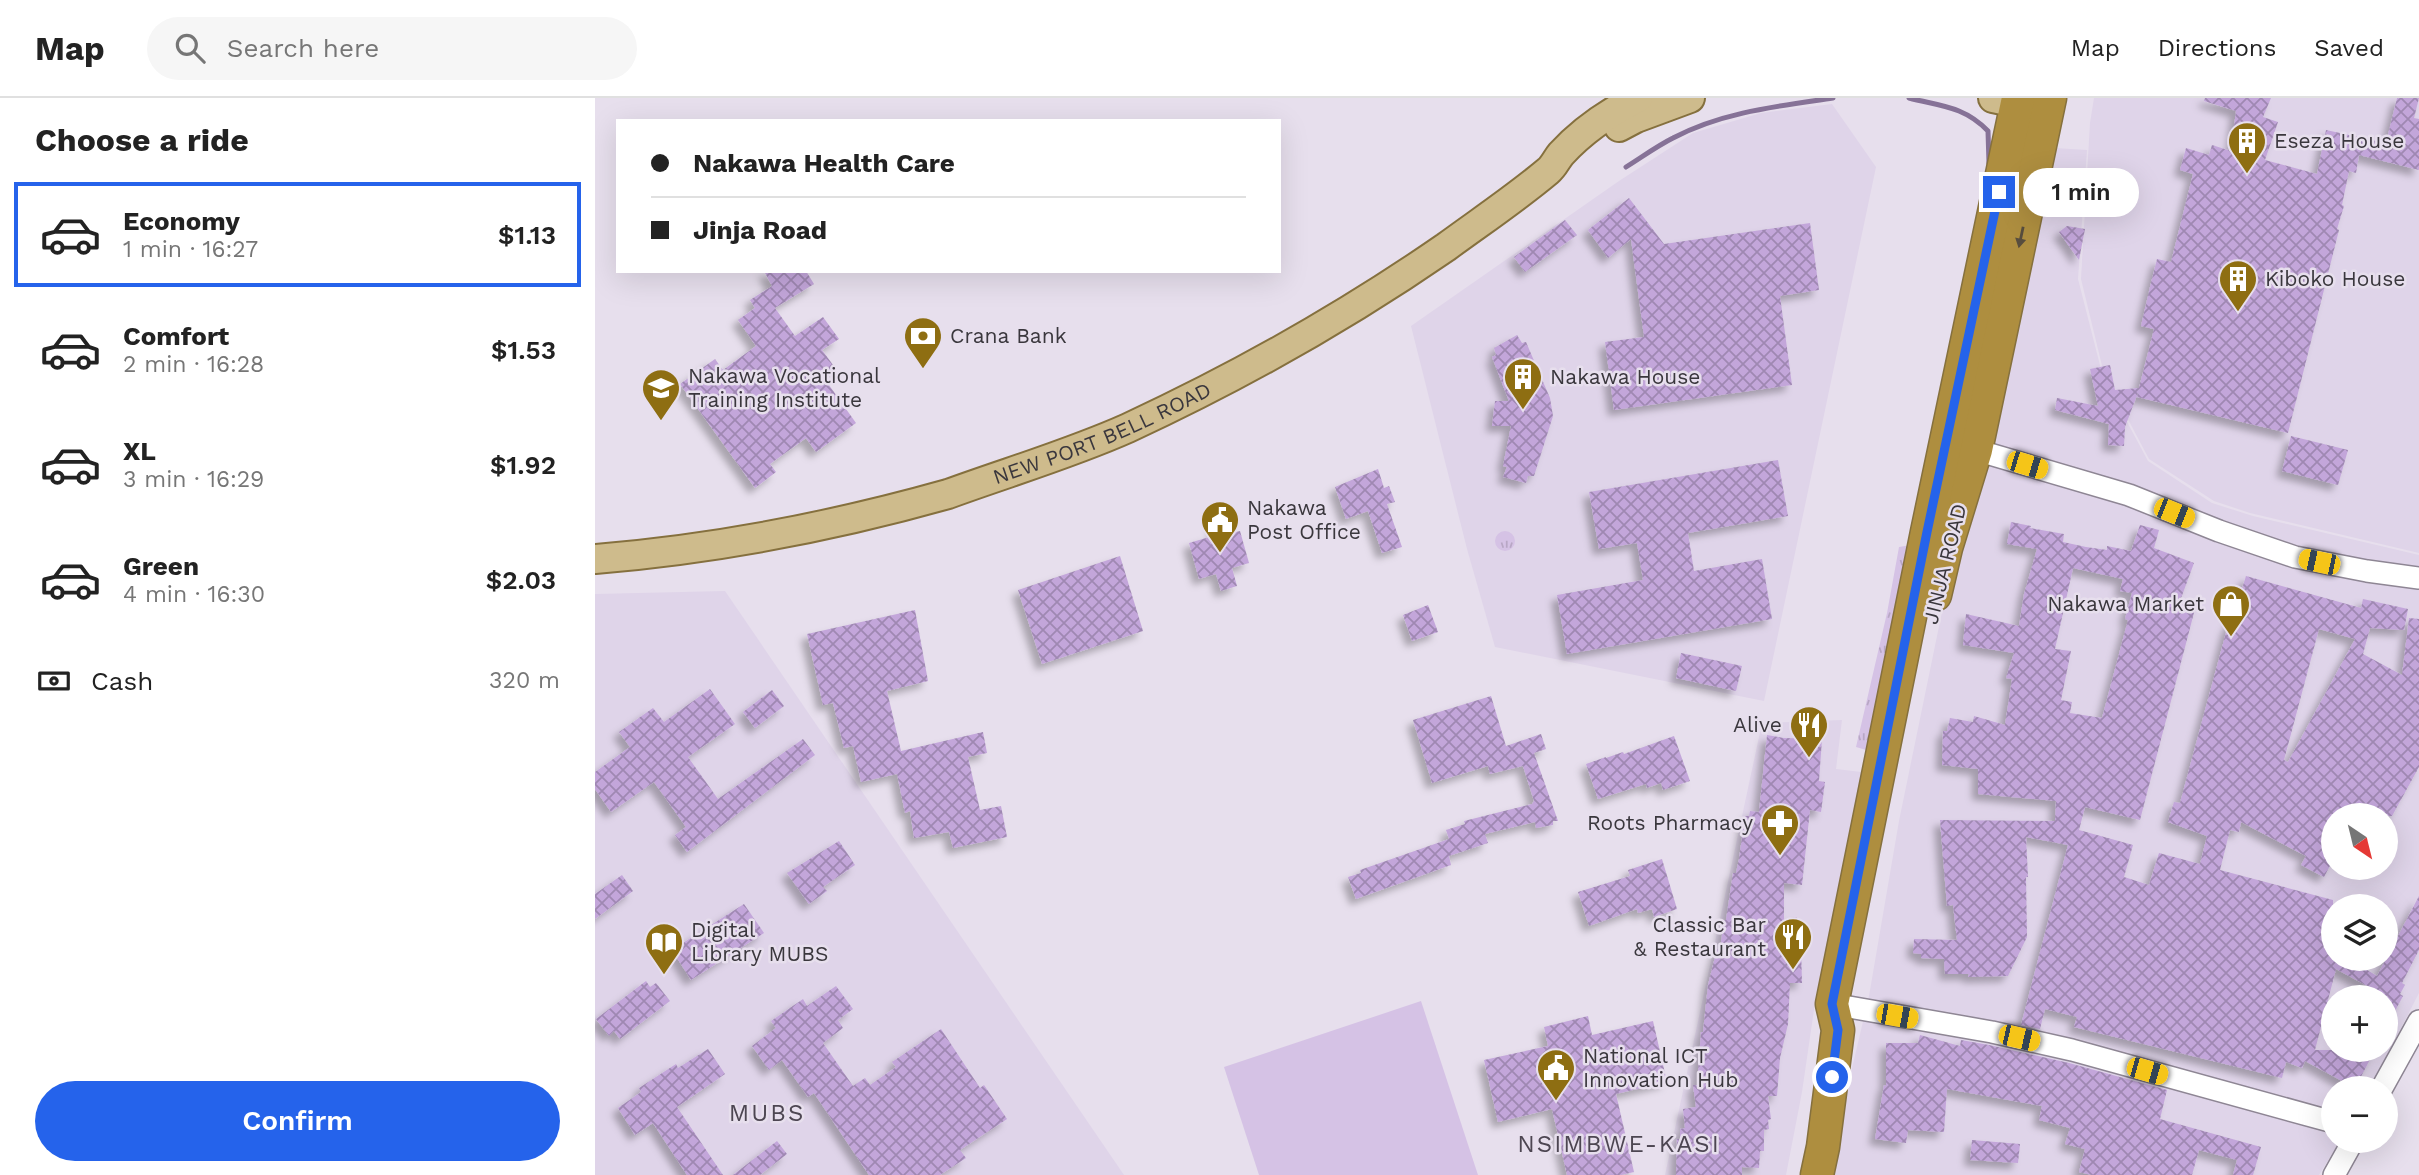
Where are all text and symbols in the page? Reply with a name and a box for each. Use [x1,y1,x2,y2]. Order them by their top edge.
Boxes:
search box [147,17,637,80]
text: Map [35,29,105,68]
icon: search [171,29,209,67]
text: Search here [227,33,379,63]
text: Map [2071,34,2120,62]
text: Directions [2158,34,2276,62]
text: Saved [2314,34,2384,62]
building icon: Eseza House [2226,120,2268,175]
text: Choose a ride [35,121,249,159]
place label: Eseza House [2274,128,2404,153]
text: Nakawa Health Care [693,148,955,178]
callout: 1 min [2023,168,2139,217]
route end [1983,176,2015,208]
text: 1 min [2051,179,2111,206]
icon: car [39,203,102,266]
text: Economy [123,206,240,236]
text: Jinja Road [693,215,827,245]
text: $1.13 [498,220,556,250]
one-way arrow [2015,226,2026,248]
text: 1 min · 16:27 [123,236,258,263]
building icon: Kiboko House [2217,258,2259,313]
place label: Kiboko House [2265,266,2405,291]
bank icon: Crana Bank [902,315,944,370]
icon: car [39,318,102,381]
text: Comfort [123,321,229,351]
place label: Crana Bank [950,323,1067,348]
text: $1.53 [491,335,556,365]
text: 2 min · 16:28 [123,351,264,378]
building icon: Nakawa House [1502,356,1544,411]
place label: Nakawa Vocational Training Institute [688,363,881,412]
place label: Nakawa House [1550,364,1700,389]
school or university icon: Nakawa Vocational Training Institute [640,367,682,422]
street label: NEW PORT BELL ROAD [990,377,1215,489]
icon: car [39,433,102,496]
text: XL [123,436,156,466]
car [2004,449,2051,481]
text: $1.92 [490,450,556,480]
text: 3 min · 16:29 [123,466,264,493]
place label: Nakawa Post Office [1247,495,1361,544]
car [2151,495,2198,531]
public building icon: Nakawa Post Office [1199,499,1241,554]
street label: JINJA ROAD [1917,501,1972,627]
car [2297,547,2342,577]
icon: car [39,548,102,611]
text: Green [123,551,199,581]
text: $2.03 [486,565,556,595]
text: 4 min · 16:30 [123,581,265,608]
shop icon: Nakawa Market [2210,583,2252,638]
place label: Nakawa Market [2047,591,2204,616]
icon: cash [35,662,73,700]
text: Cash [91,666,153,696]
text: 320 m [489,667,560,694]
restaurant icon: Alive [1788,704,1830,759]
place label: Alive [1733,712,1782,737]
pharmacy icon: Roots Pharmacy [1759,802,1801,857]
north arrow [2321,803,2397,880]
map controls [2321,803,2398,1153]
place label: Roots Pharmacy [1587,810,1753,835]
button: layers [2321,894,2398,971]
place label: Classic Bar & Restaurant [1634,912,1766,961]
restaurant icon: Classic Bar & Restaurant [1772,916,1814,971]
place label: Digital Library MUBS [691,917,829,966]
library icon: Digital Library MUBS [643,921,685,976]
button: + [2321,985,2398,1062]
car [1875,1002,1920,1030]
car [1997,1023,2042,1053]
place label: National ICT Innovation Hub [1583,1043,1738,1092]
public building icon: National ICT Innovation Hub [1535,1047,1577,1102]
car [2124,1055,2171,1087]
route start [1816,1061,1848,1093]
button: − [2321,1076,2398,1153]
button: Confirm [35,1081,560,1161]
district label: MUBS [729,1099,805,1127]
district label: NSIMBWE-KASI [1517,1130,1721,1158]

